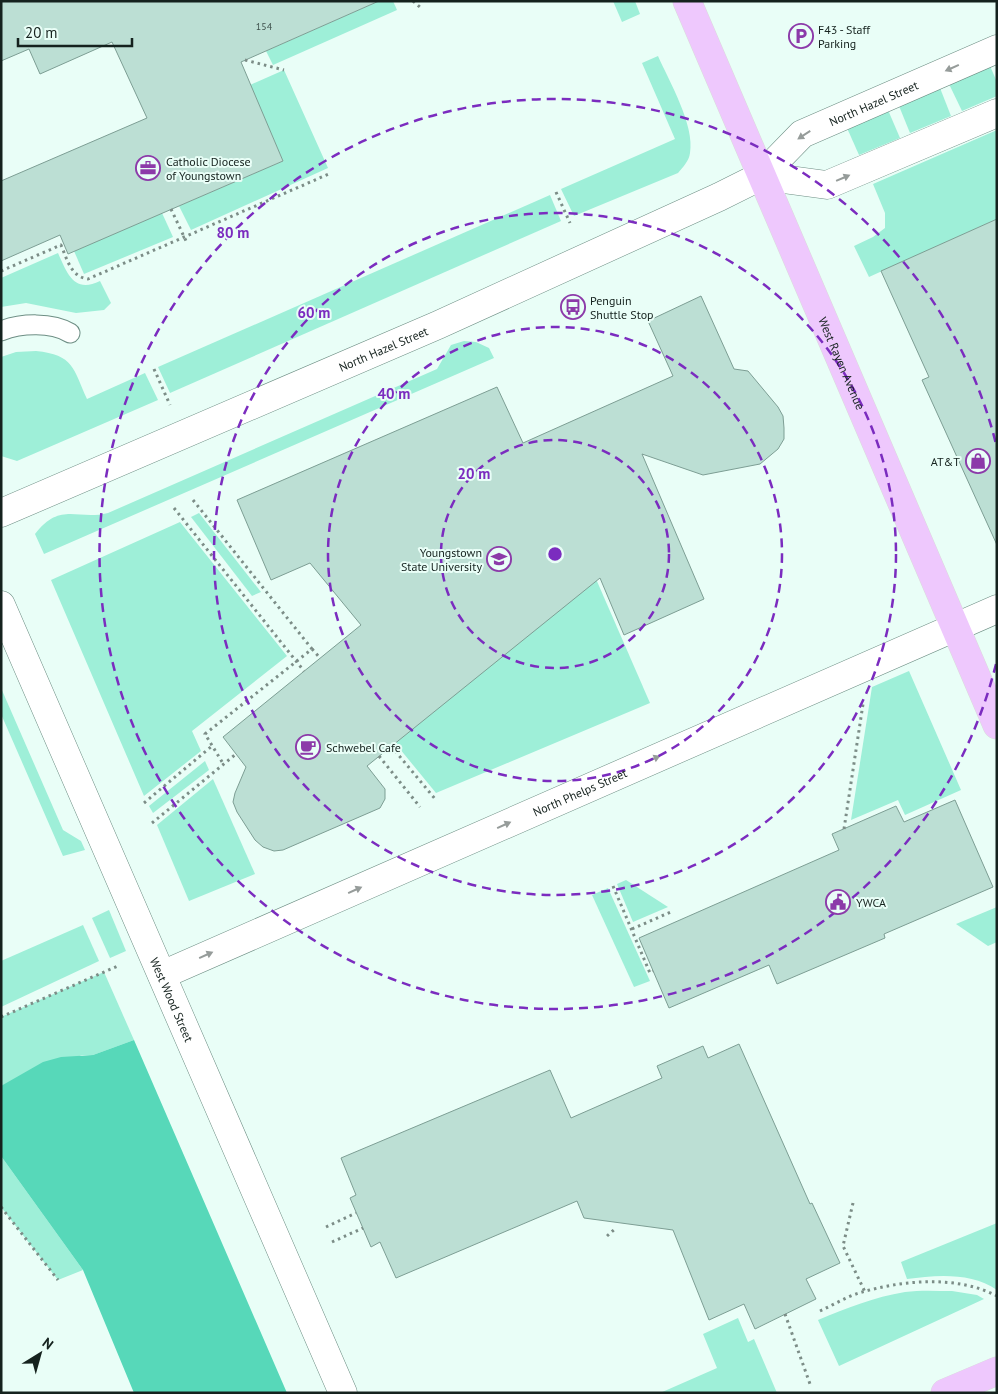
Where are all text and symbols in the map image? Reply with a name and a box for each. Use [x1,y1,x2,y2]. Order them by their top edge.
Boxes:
scale bar [18,15,131,47]
house number: 154 [256,20,273,33]
place label: F43 - Staff Parking [818,22,871,51]
text: 20 m [25,23,58,42]
parking icon: F43 - Staff Parking [788,23,814,49]
one-way arrow [945,65,959,73]
street label: North Hazel Street [827,77,920,129]
one-way arrow [797,130,811,139]
place label: Catholic Diocese of Youngstown [166,154,251,183]
office icon: Catholic Diocese of Youngstown [135,155,161,181]
one-way arrow [836,174,851,182]
text: 80 m [217,223,249,242]
place label: Penguin Shuttle Stop [590,293,654,322]
bus stop icon: Penguin Shuttle Stop [560,294,586,320]
text: 60 m [298,303,330,322]
street label: West Rayen Avenue [816,315,869,412]
street label: North Hazel Street [336,323,430,374]
text: 40 m [378,384,410,403]
shop icon: AT&T [965,448,991,474]
place label: AT&T [931,454,960,469]
text: 20 m [458,464,490,483]
place label: Youngstown State University [401,545,482,574]
centre of rings [546,545,564,563]
school or university icon: Youngstown State University [486,546,512,572]
cafe icon: Schwebel Cafe [295,734,321,760]
place label: Schwebel Cafe [326,740,401,755]
one-way arrow [646,755,660,763]
street label: North Phelps Street [530,765,629,819]
one-way arrow [497,821,511,829]
one-way arrow [348,886,362,894]
public building icon: YWCA [825,889,851,915]
place label: YWCA [856,895,886,910]
one-way arrow [199,951,213,959]
street label: West Wood Street [147,955,197,1044]
north arrow [15,1329,65,1379]
text: N [39,1334,57,1354]

